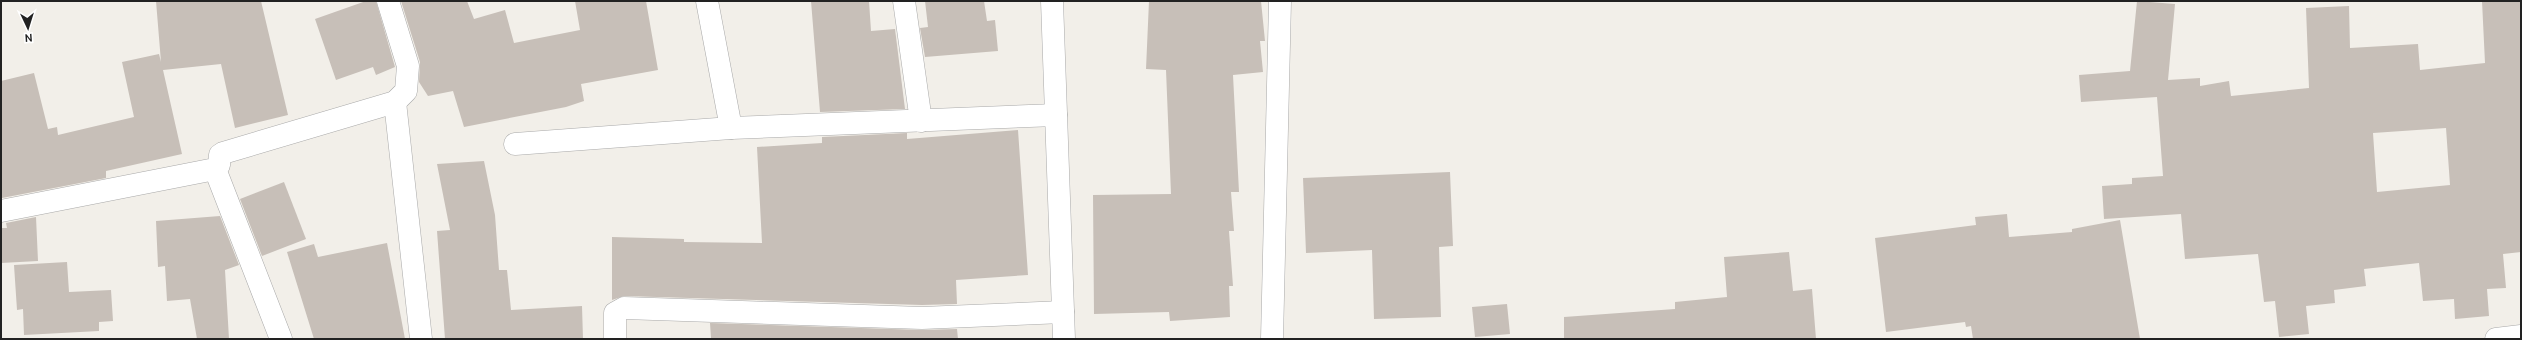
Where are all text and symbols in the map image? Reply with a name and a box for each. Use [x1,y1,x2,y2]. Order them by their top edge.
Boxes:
north arrow [8,8,48,48]
text: N [24,31,33,45]

